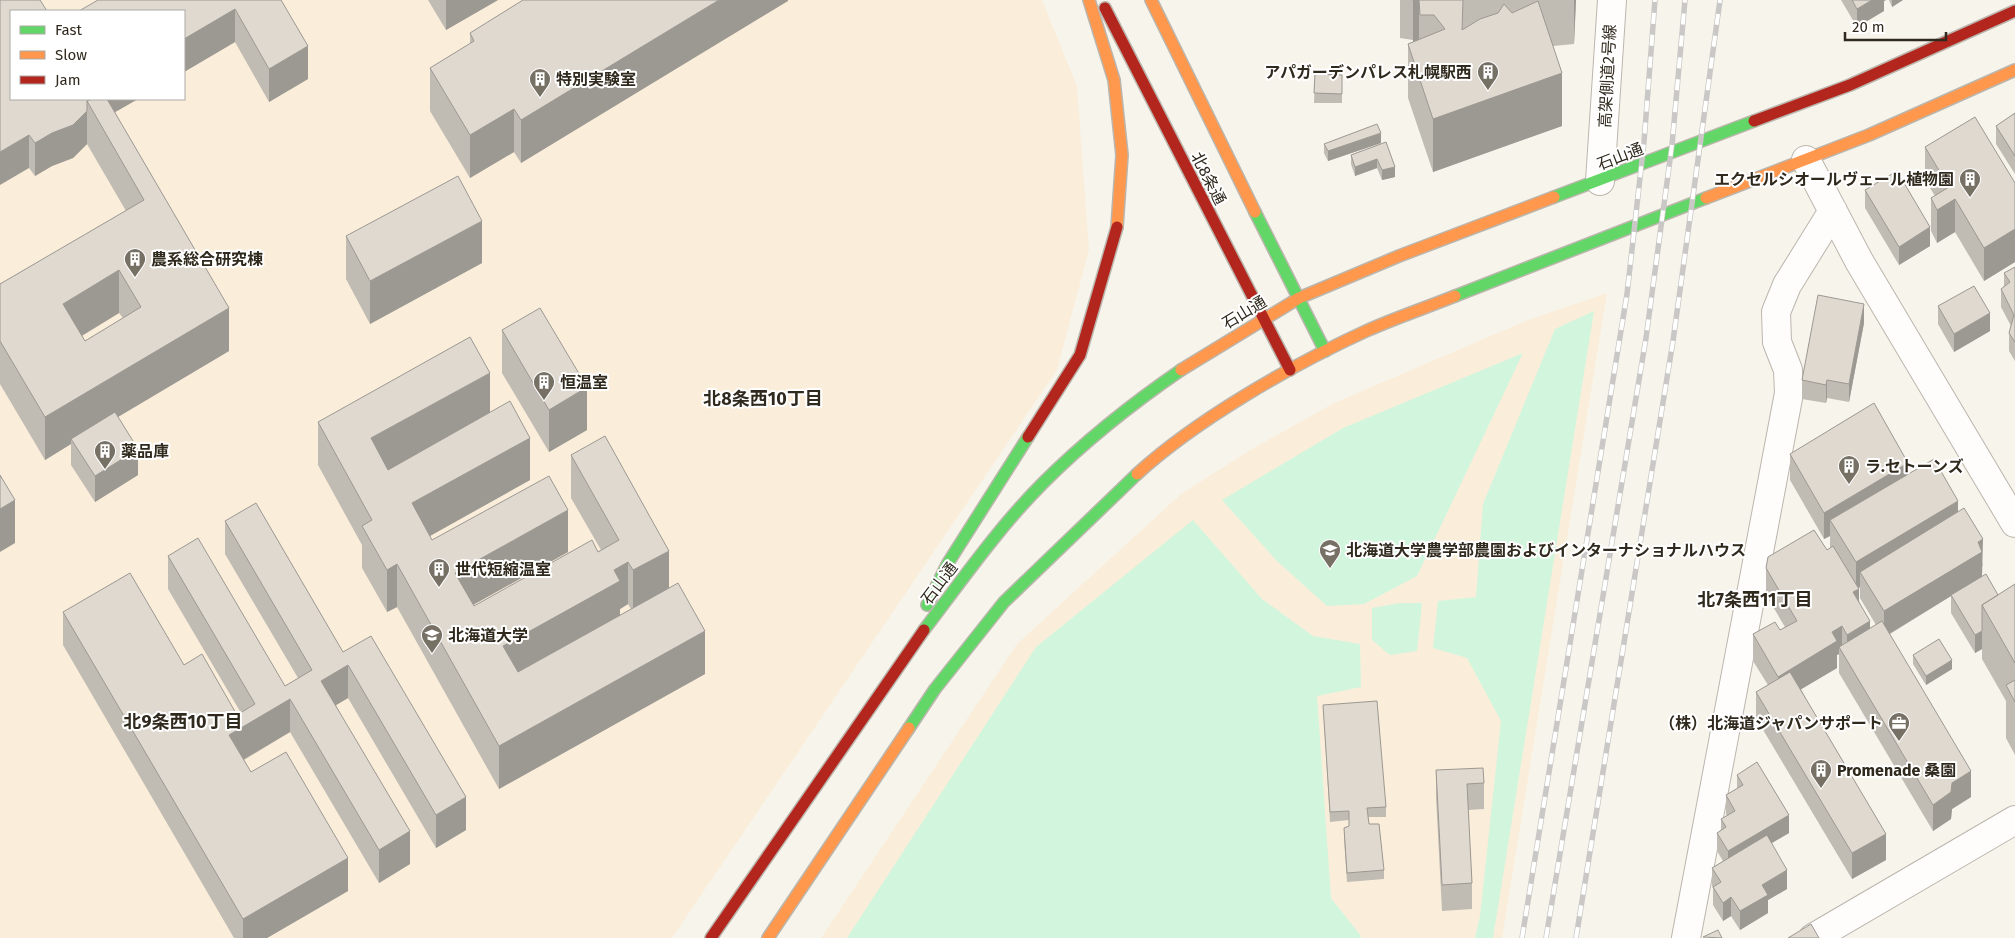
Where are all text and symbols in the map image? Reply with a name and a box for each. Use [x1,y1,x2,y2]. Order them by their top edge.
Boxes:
legend [10,10,185,100]
scale bar [1845,10,1946,42]
text: 20 m [1852,18,1885,36]
text: Fast [55,21,82,39]
street label: 高架側道2号線 [1595,24,1620,128]
text: Slow [55,46,87,64]
building icon: アパガーデンパレス札幌駅西 [1476,60,1500,91]
place label: アパガーデンパレス札幌駅西 [1264,63,1472,82]
building icon: 特別実験室 [528,67,552,98]
place label: 特別実験室 [556,70,636,89]
text: Jam [55,71,81,89]
street label: 石山通 [1594,139,1646,174]
street label: 北8条通 [1187,149,1230,208]
building icon: エクセルシオールヴェール植物園 [1958,167,1982,198]
place label: エクセルシオールヴェール植物園 [1714,170,1954,189]
building icon: 農系総合研究棟 [123,247,147,278]
place label: 農系総合研究棟 [151,250,263,269]
street label: 石山通 [1219,292,1270,333]
building icon: 恒温室 [532,370,556,401]
place label: 恒温室 [560,373,608,392]
district label: 北8条西10丁目 [703,388,823,410]
building icon: 薬品庫 [93,439,117,470]
place label: 薬品庫 [121,442,169,461]
building icon: ラ.セトーンズ [1837,454,1861,485]
place label: ラ.セトーンズ [1865,457,1964,476]
school or university icon: 北海道大学農学部農園およびインターナショナルハウス [1318,538,1342,569]
place label: 北海道大学農学部農園およびインターナショナルハウス [1346,541,1746,560]
building icon: 世代短縮温室 [427,557,451,588]
street label: 石山通 [917,558,961,608]
place label: 世代短縮温室 [455,560,551,579]
district label: 北7条西11丁目 [1698,589,1812,611]
school or university icon: 北海道大学 [420,623,444,654]
place label: 北海道大学 [448,626,528,645]
district label: 北9条西10丁目 [124,711,242,733]
office icon: （株）北海道ジャパンサポート [1887,711,1911,742]
place label: （株）北海道ジャパンサポート [1659,714,1883,733]
building icon: Promenade 桑園 [1809,758,1833,789]
place label: Promenade 桑園 [1837,761,1956,780]

